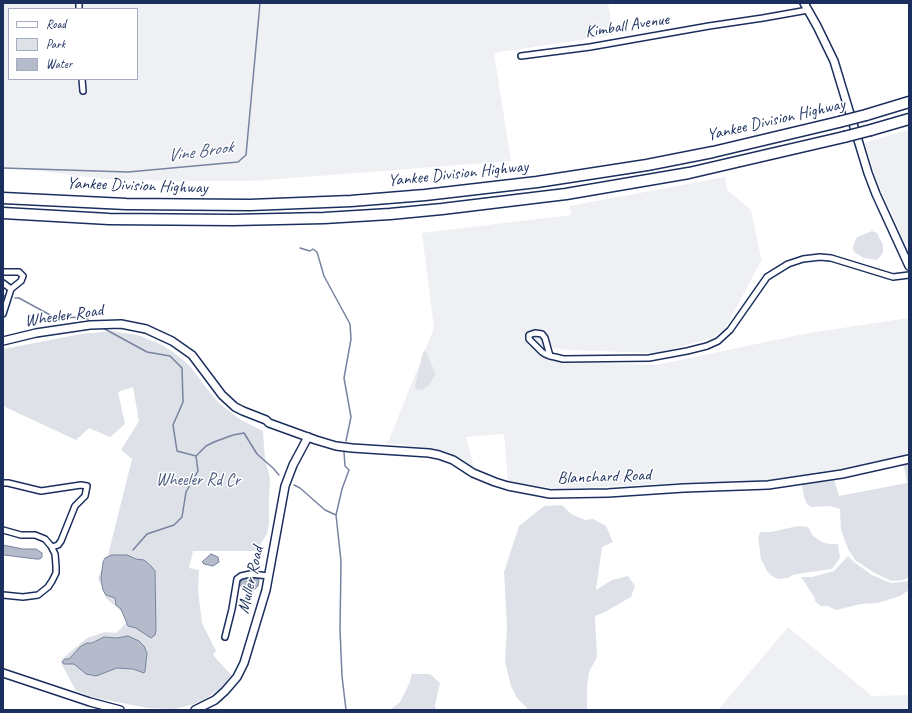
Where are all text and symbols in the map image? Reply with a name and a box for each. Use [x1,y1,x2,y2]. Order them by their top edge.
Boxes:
legend [8,8,138,80]
street label: Kimball Avenue [584,9,670,43]
text: Road [46,16,66,32]
text: Park [46,36,65,52]
text: Water [46,56,72,72]
street label: Yankee Division Highway [705,94,847,146]
water label: Vine Brook [166,137,234,167]
street label: Yankee Division Highway [387,156,529,192]
street label: Yankee Division Highway [66,173,208,199]
street label: Wheeler Road [24,300,104,332]
street label: Blanchard Road [557,465,651,489]
park label: Wheeler Rd Cr [156,471,240,491]
street label: Muller Road [233,544,269,616]

